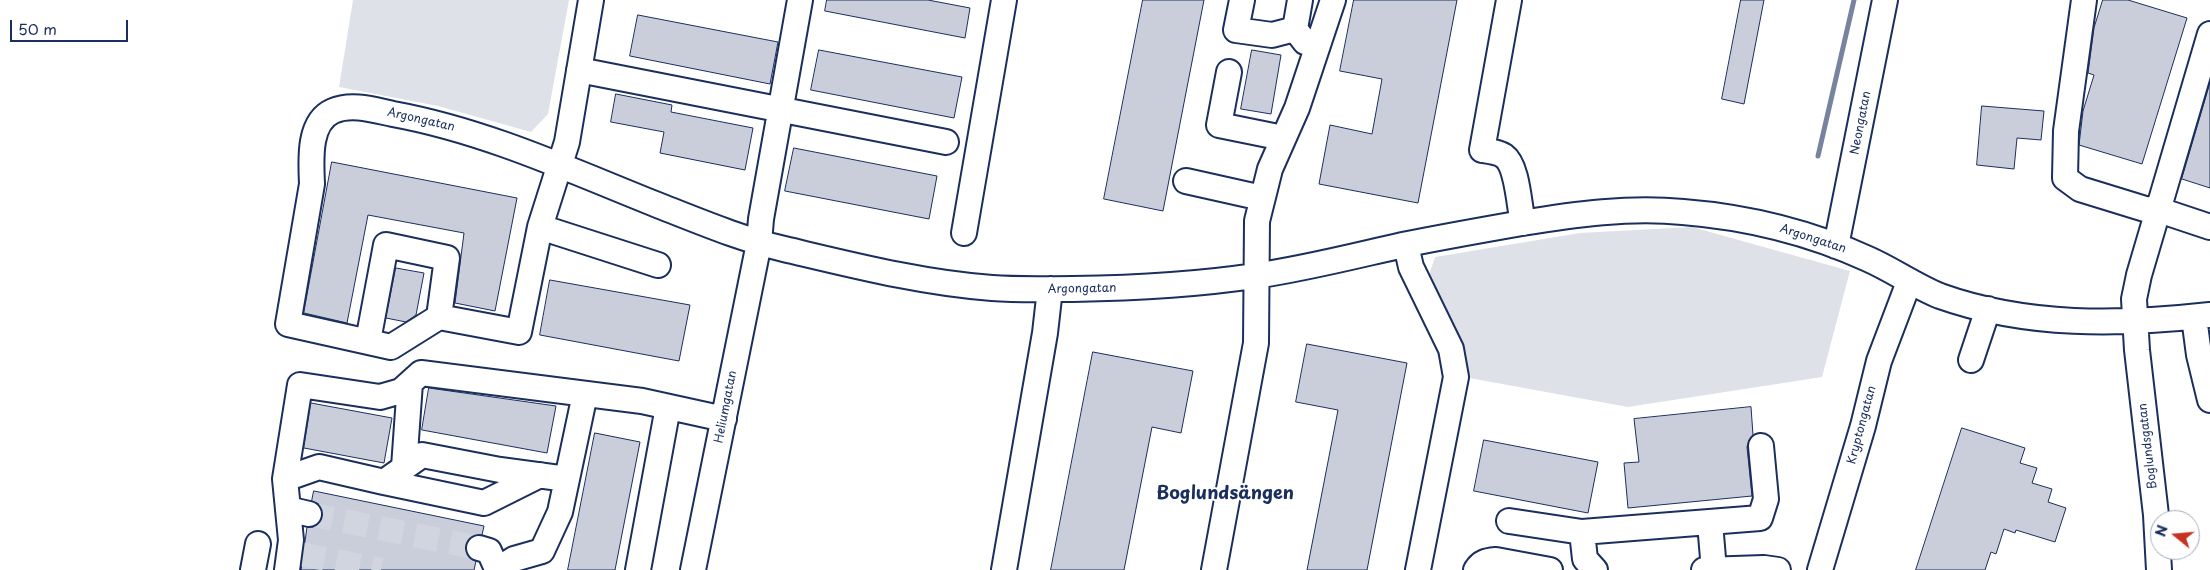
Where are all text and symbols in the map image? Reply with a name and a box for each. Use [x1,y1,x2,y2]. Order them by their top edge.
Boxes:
scale bar [12,10,130,42]
text: 50 m [18,17,57,40]
street label: Neongatan [1848,90,1874,156]
street label: Argongatan [386,105,456,135]
street label: Argongatan [1778,222,1848,256]
street label: Argongatan [1048,281,1116,297]
street label: Heliumgatan [712,369,740,445]
street label: Kryptongatan [1845,384,1879,466]
street label: Boglundsgatan [2136,402,2160,490]
district label: Boglundsängen [1156,483,1294,505]
north arrow [2150,510,2200,560]
text: N [2149,522,2173,539]

